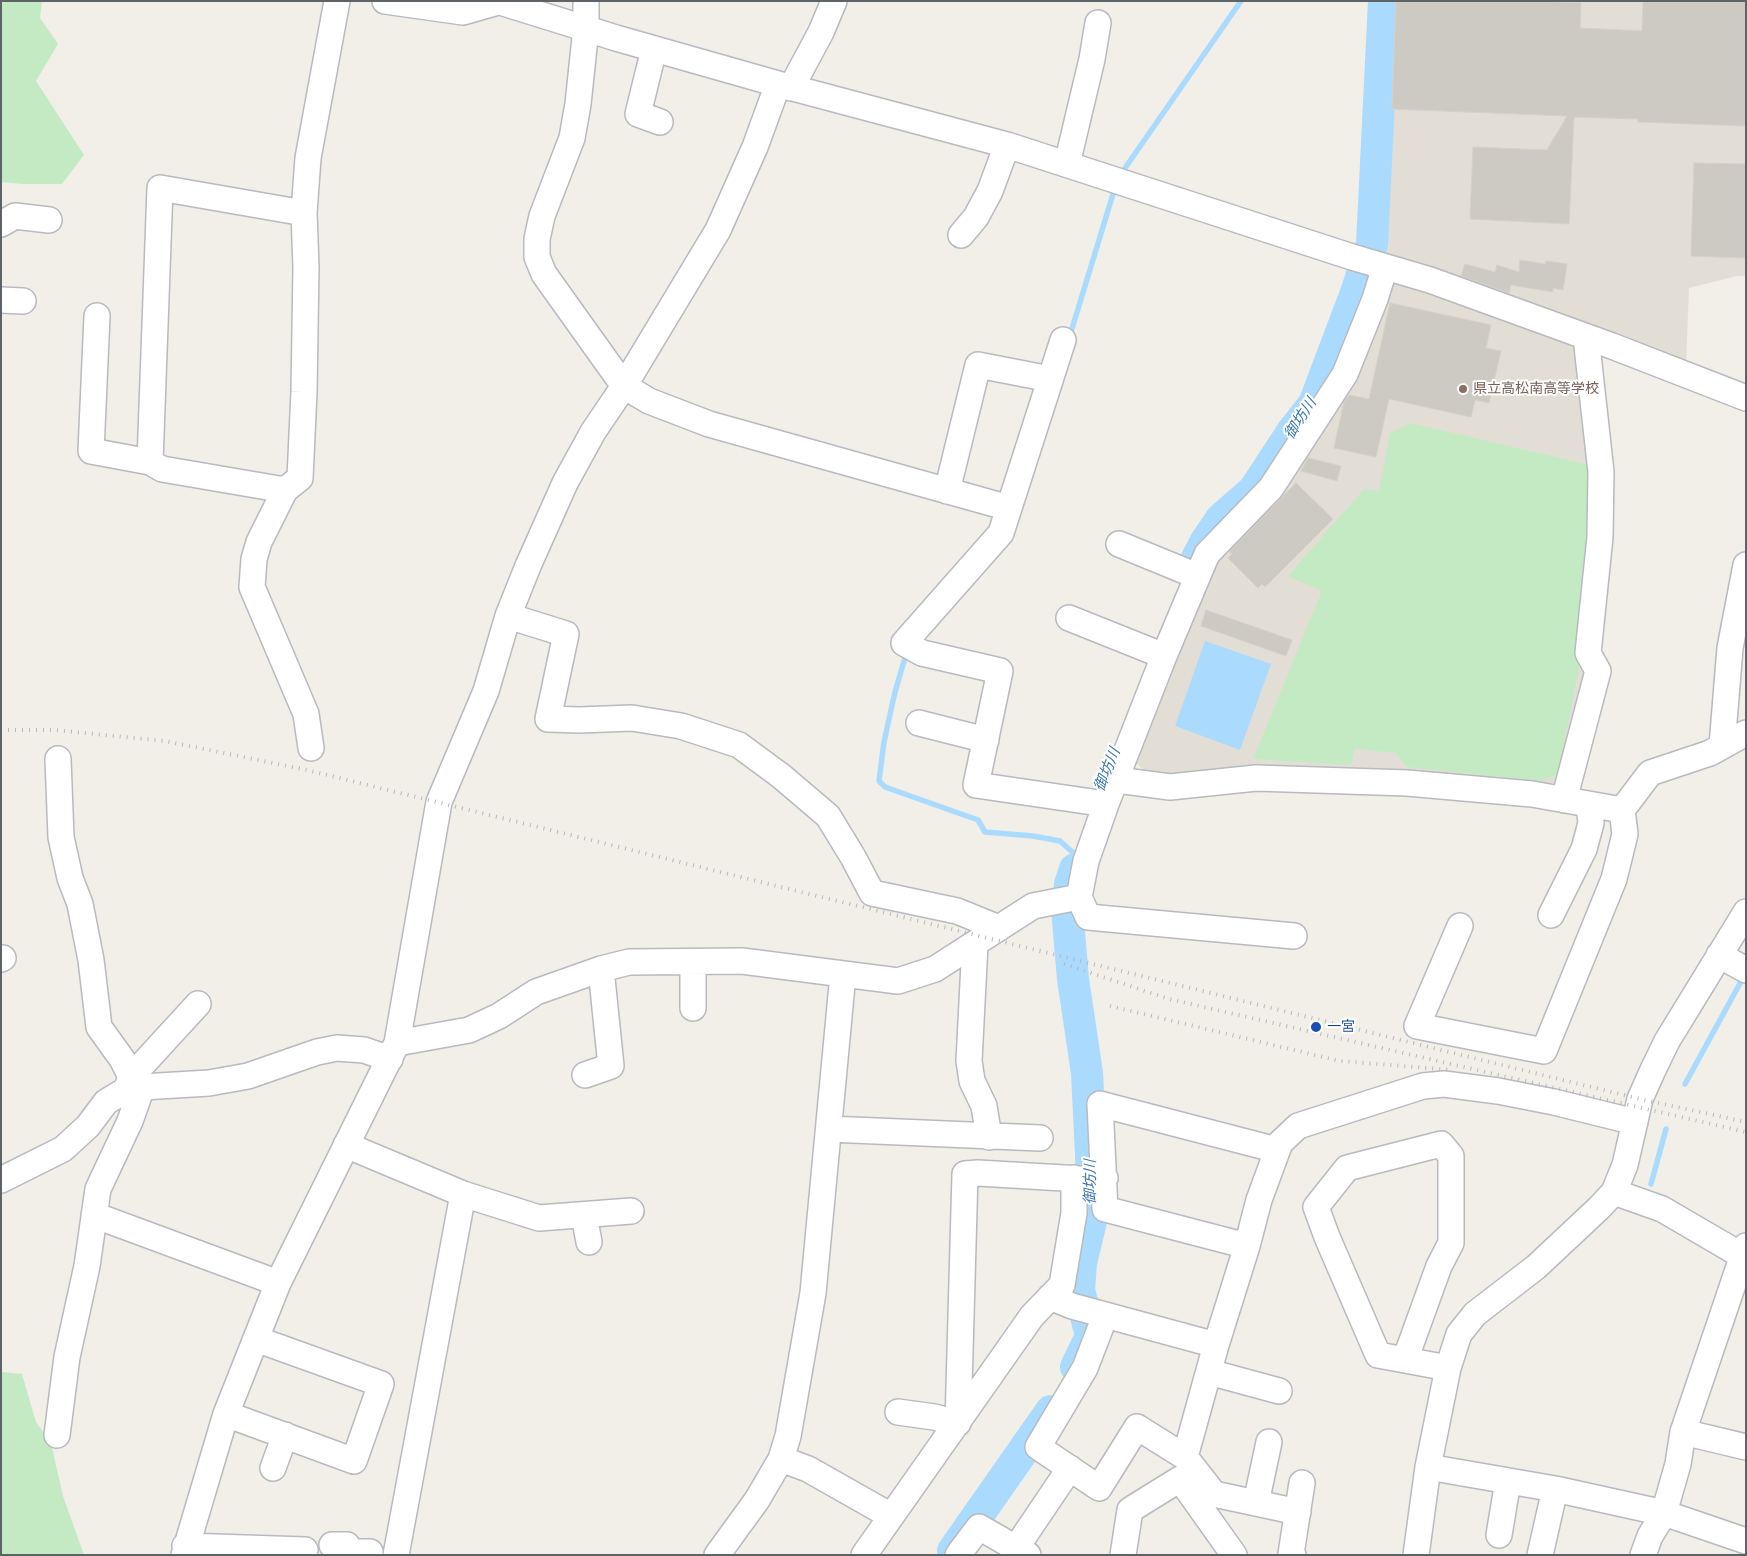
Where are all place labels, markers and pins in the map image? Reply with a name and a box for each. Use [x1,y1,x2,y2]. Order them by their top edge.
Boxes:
place label: 県立高松南高等学校 [1473,381,1599,397]
marker: 県立高松南高等学校 [1457,383,1469,395]
place label: 一宮 [1327,1019,1355,1035]
marker: 一宮 [1309,1020,1323,1034]

